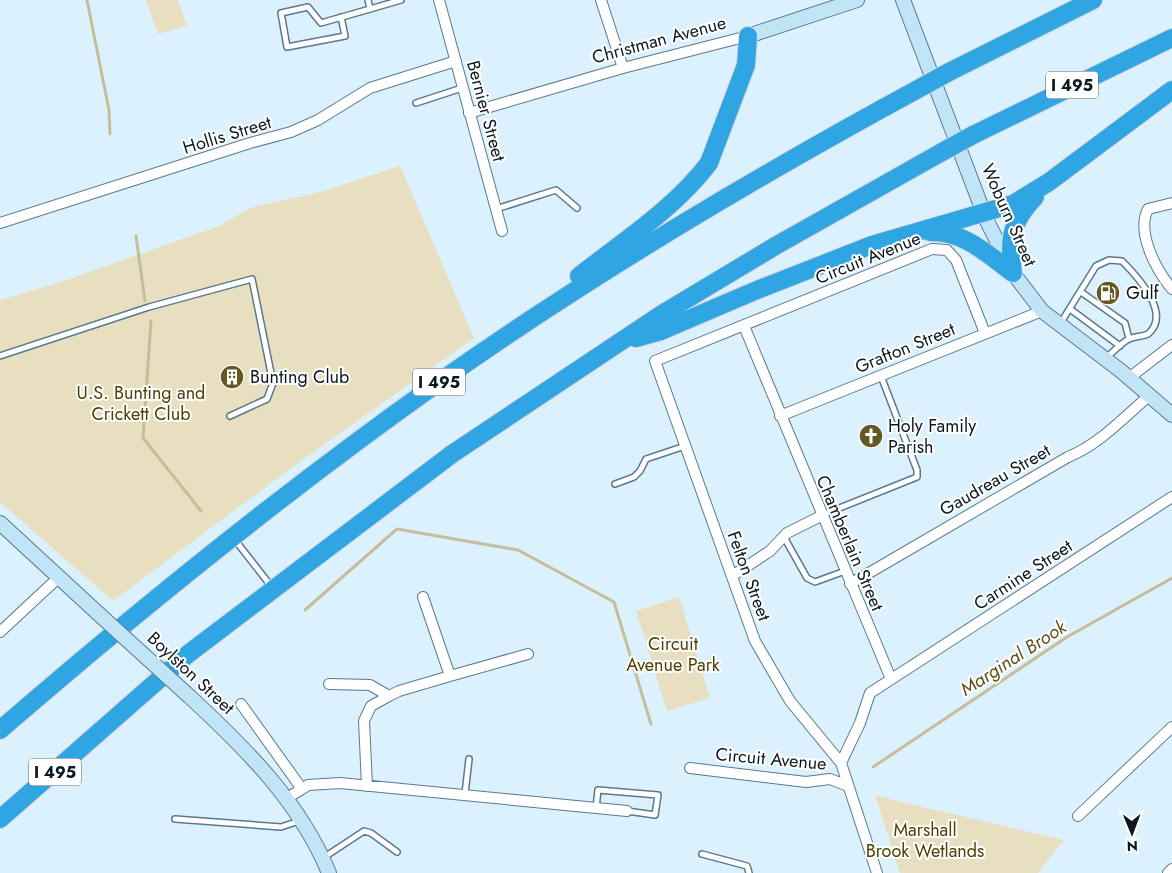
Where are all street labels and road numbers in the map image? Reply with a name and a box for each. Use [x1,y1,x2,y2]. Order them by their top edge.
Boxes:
street label: Christman Avenue [589,10,729,70]
street label: Bernier Street [460,58,512,165]
road number: I 495 [1046,72,1098,98]
street label: Hollis Street [180,109,275,161]
street label: Woburn Street [975,160,1044,271]
street label: Circuit Avenue [811,225,925,291]
street label: Grafton Street [851,316,960,380]
road number: I 495 [413,368,465,396]
street label: Gaudreau Street [935,437,1056,522]
street label: Chamberlain Street [810,471,891,616]
street label: Felton Street [721,527,777,625]
street label: Carmine Street [969,533,1078,617]
street label: Boylston Street [142,626,241,721]
street label: Circuit Avenue [714,741,828,777]
road number: I 495 [29,759,81,786]

